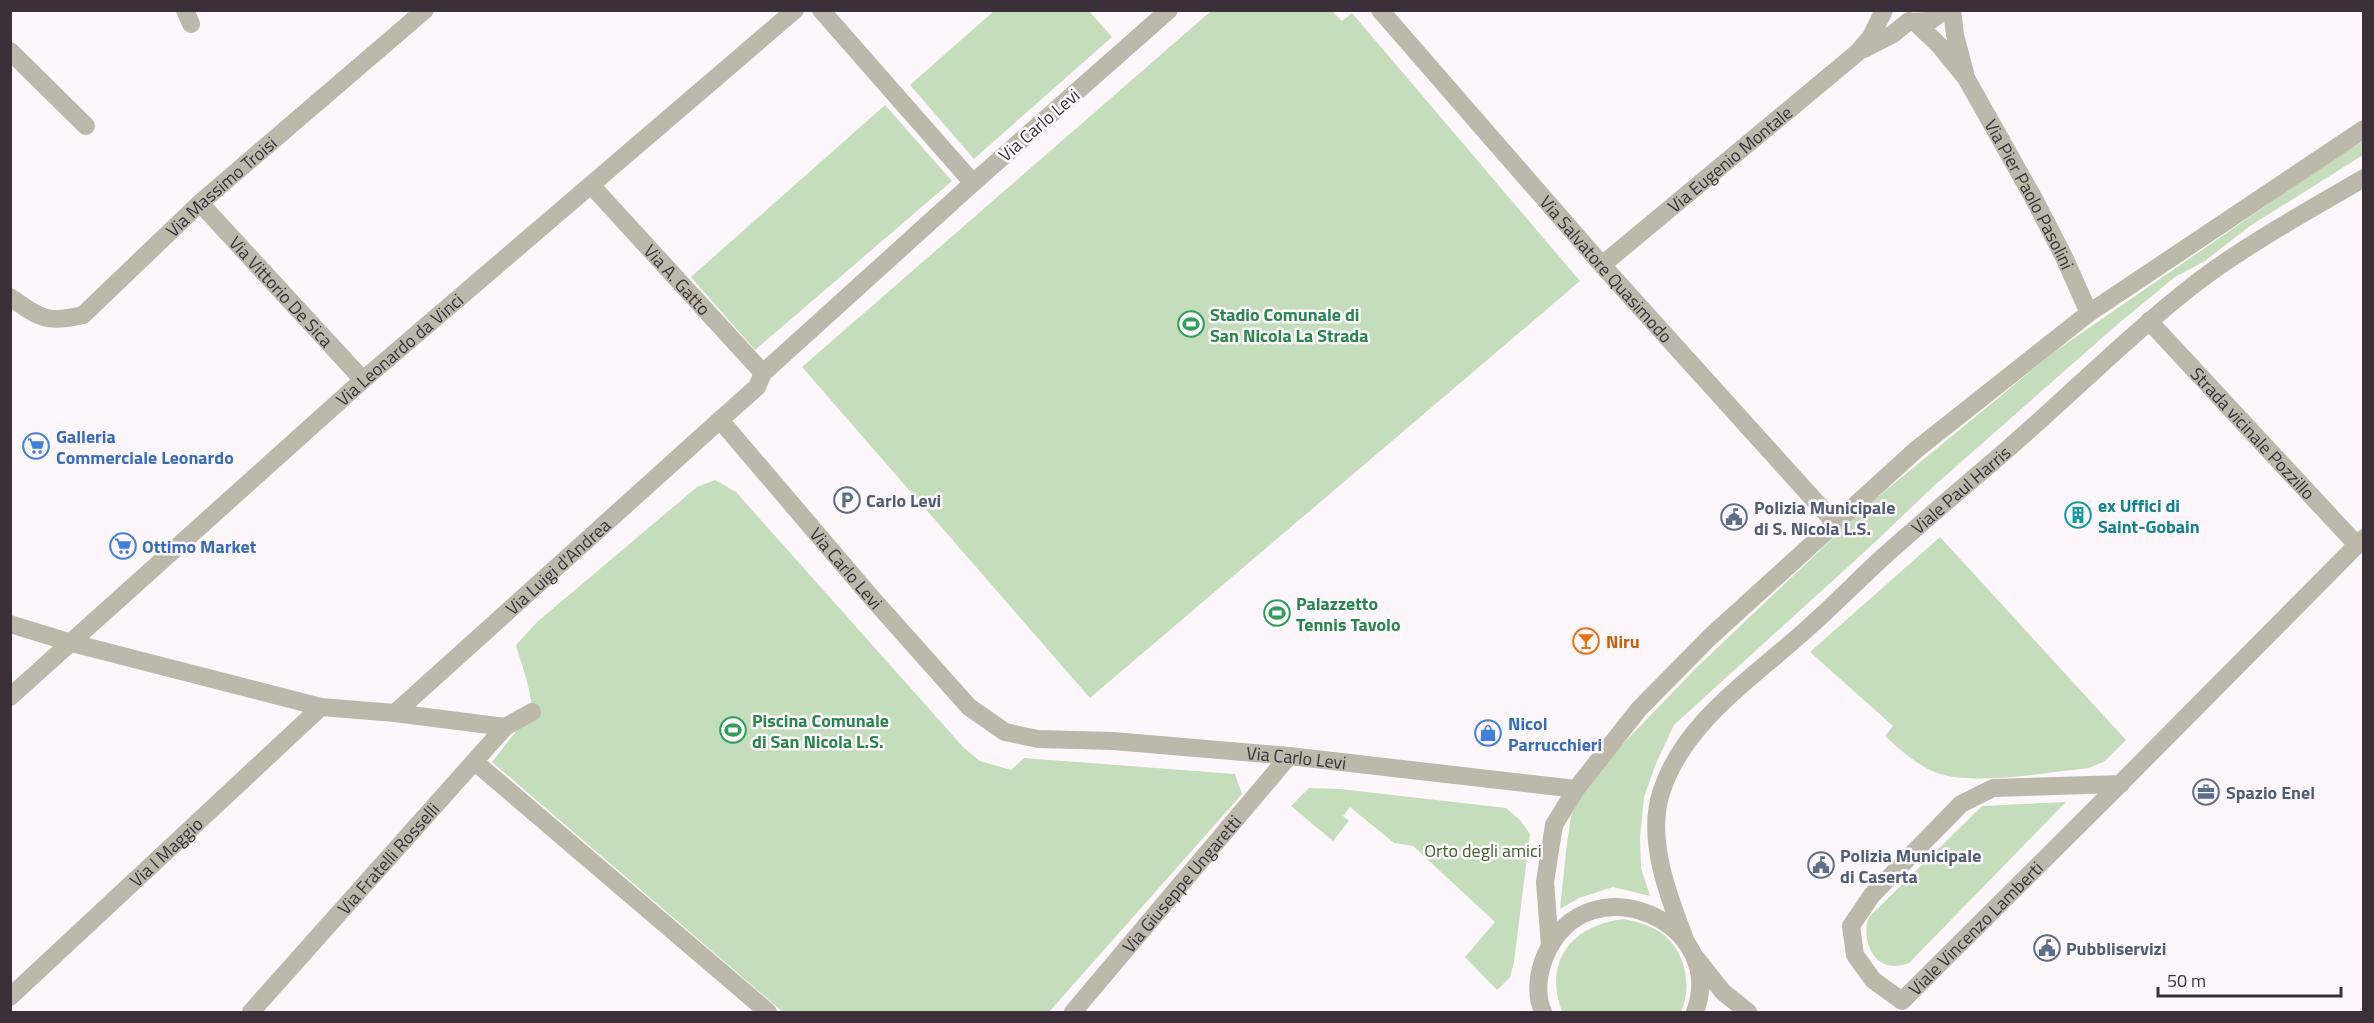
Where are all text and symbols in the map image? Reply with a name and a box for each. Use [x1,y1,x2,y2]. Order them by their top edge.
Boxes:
street label: Via Carlo Levi [992,82,1086,168]
street label: Via Eugenio Montale [1661,99,1798,219]
street label: Via Pier Paolo Pasolini [1978,114,2081,274]
street label: Via Massimo Troisi [159,130,282,243]
street label: Via Salvatore Quasimodo [1534,189,1679,349]
street label: Via Vittorio De Sica [223,230,340,353]
street label: Via A. Gatto [638,238,717,321]
street label: Via Leonardo da Vinci [330,287,469,412]
place label: Stadio Comunale di San Nicola La Strada [1210,301,1368,349]
sports icon: Stadio Comunale di San Nicola La Strada [1176,309,1206,339]
street label: Strada vicinale Pozzillo [2185,361,2322,505]
place label: Galleria Commerciale Leonardo [56,423,234,471]
supermarket icon: Galleria Commerciale Leonardo [21,431,51,461]
street label: Viale Paul Harris [1905,439,2016,540]
parking icon: Carlo Levi [832,485,862,515]
place label: Carlo Levi [866,487,941,514]
place label: ex Uffici di Saint-Gobain [2098,492,2200,540]
place label: Polizia Municipale di S. Nicola L.S. [1754,494,1895,542]
building icon: ex Uffici di Saint-Gobain [2063,500,2093,530]
public building icon: Polizia Municipale di S. Nicola L.S. [1719,502,1749,532]
street label: Via Luigi d'Andrea [499,512,616,621]
street label: Via Carlo Levi [803,521,889,615]
supermarket icon: Ottimo Market [108,531,138,561]
place label: Ottimo Market [142,533,257,560]
place label: Palazzetto Tennis Tavolo [1296,590,1401,638]
sports icon: Palazzetto Tennis Tavolo [1262,598,1292,628]
bar icon: Niru [1571,626,1601,656]
place label: Niru [1606,628,1640,655]
place label: Piscina Comunale di San Nicola L.S. [752,707,889,755]
place label: Nicol Parrucchieri [1508,710,1602,758]
sports icon: Piscina Comunale di San Nicola L.S. [718,715,748,745]
shop icon: Nicol Parrucchieri [1473,718,1503,748]
street label: Via Carlo Levi [1245,739,1348,776]
office icon: Spazio Enel [2191,777,2221,807]
place label: Spazio Enel [2226,779,2315,806]
street label: Via Fratelli Rosselli [331,796,445,920]
street label: Via Giuseppe Ungaretti [1115,809,1247,958]
street label: Via I Maggio [123,810,209,893]
park label: Orto degli amici [1424,837,1542,864]
place label: Polizia Municipale di Caserta [1840,842,1981,890]
public building icon: Polizia Municipale di Caserta [1806,850,1836,880]
street label: Viale Vincenzo Lamberti [1902,855,2049,1001]
public building icon: Pubbliservizi [2032,933,2062,963]
place label: Pubbliservizi [2066,935,2166,962]
scale bar [2158,960,2341,998]
text: 50 m [2167,967,2206,994]

